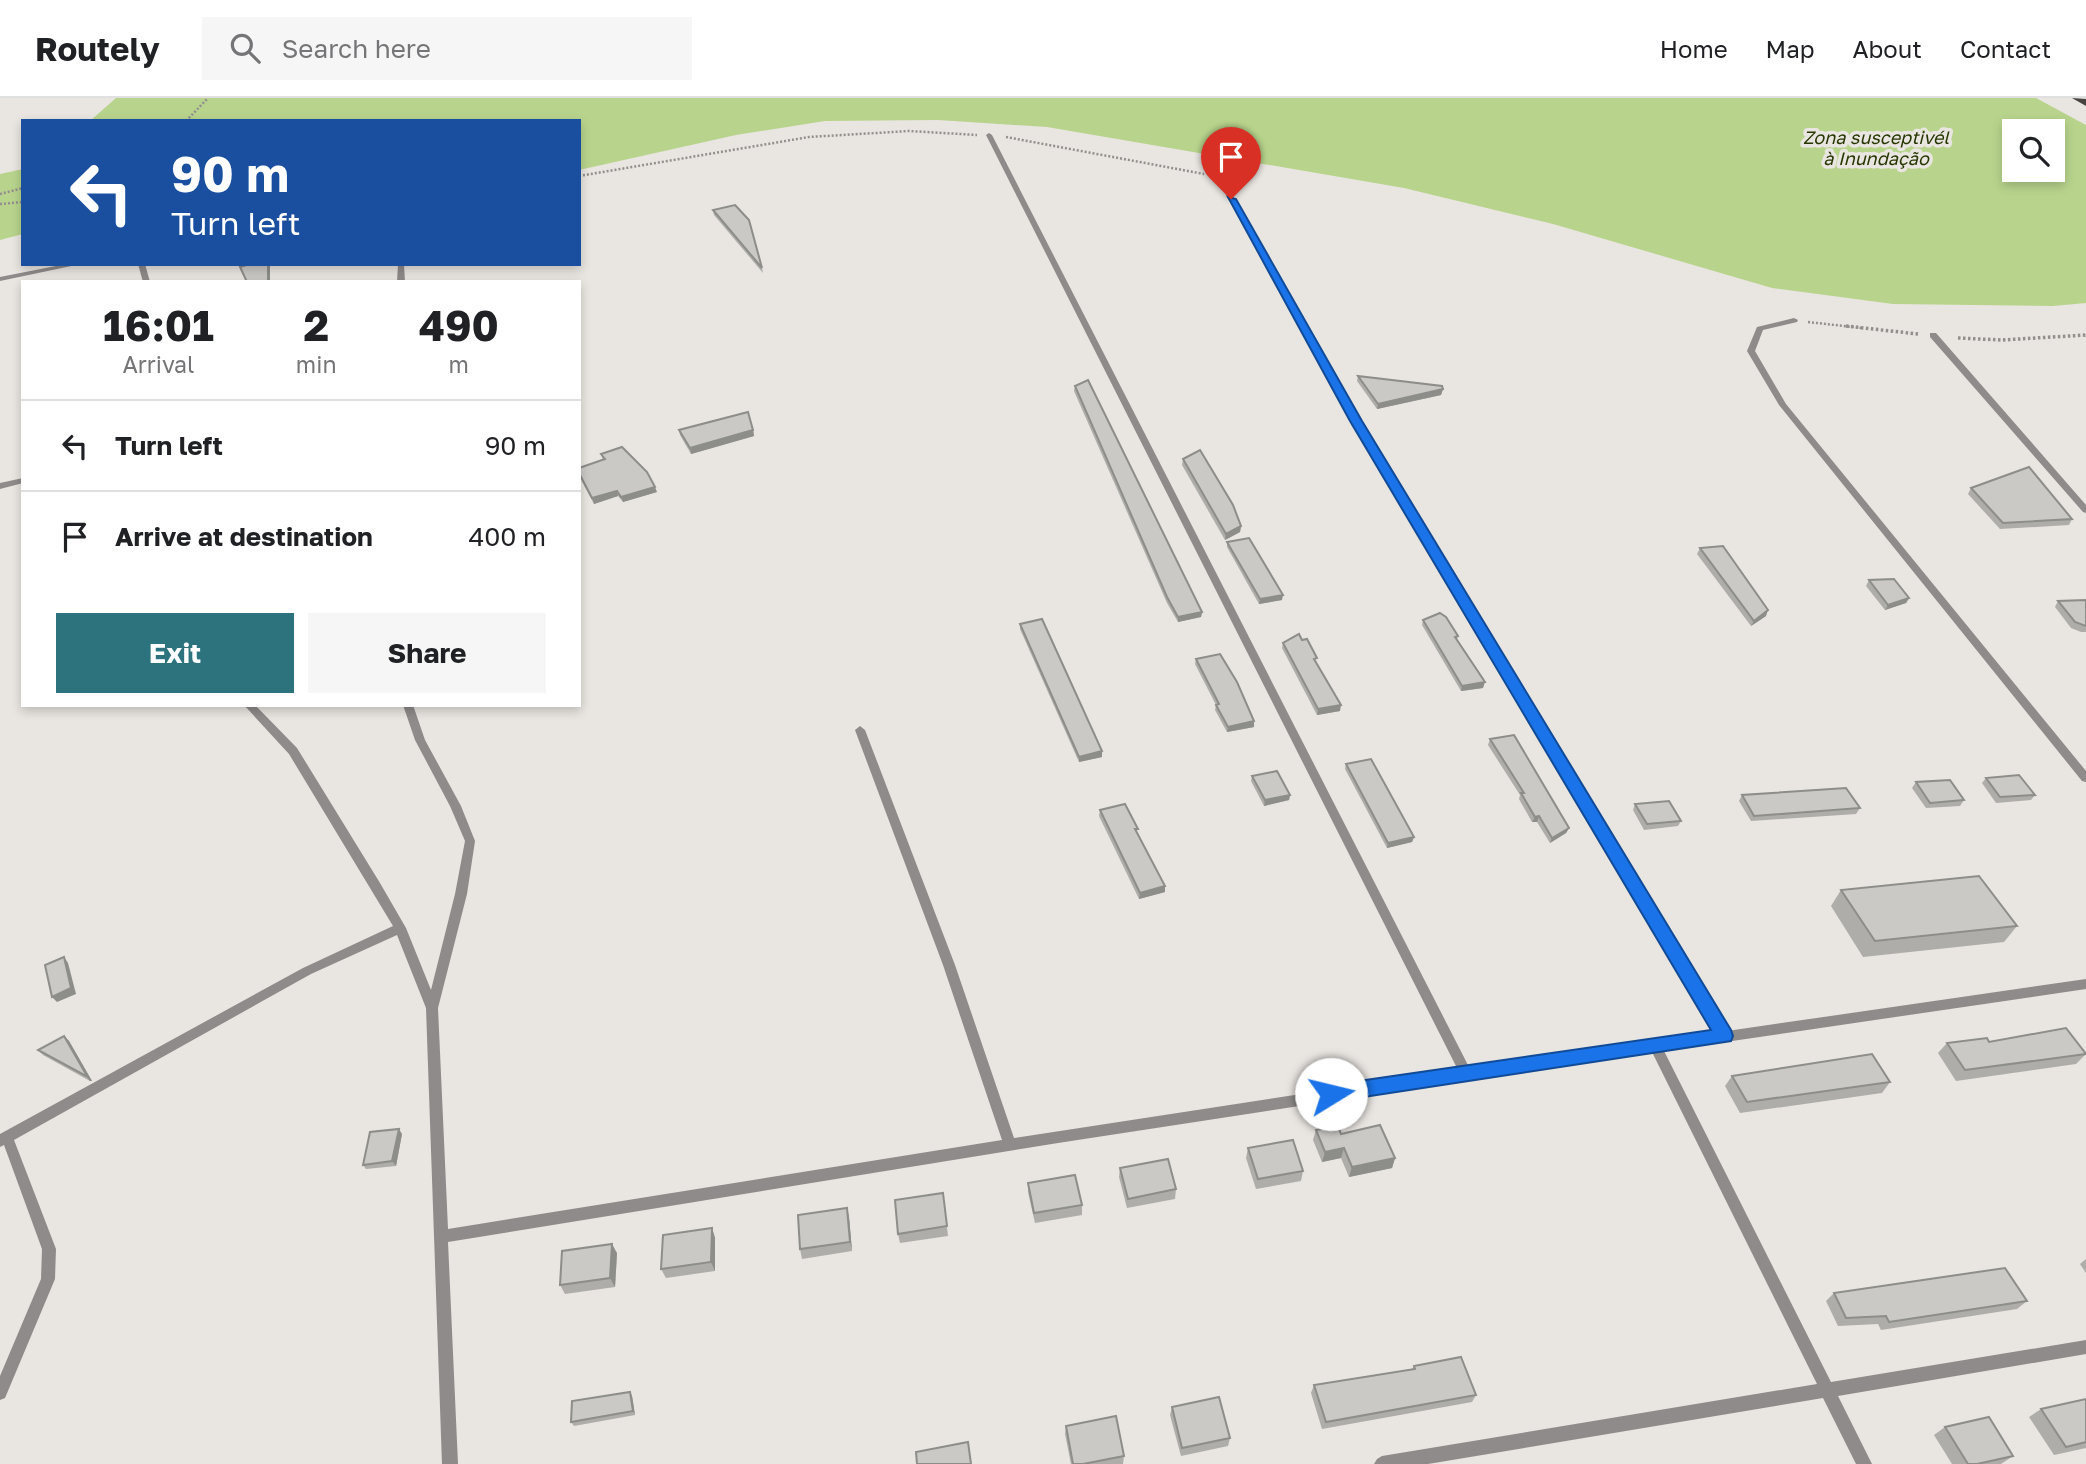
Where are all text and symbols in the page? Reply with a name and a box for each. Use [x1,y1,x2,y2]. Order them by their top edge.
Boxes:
search box [202,17,692,80]
text: Routely [35,29,160,68]
icon: search [226,29,264,67]
text: Search here [282,33,431,64]
text: Home [1660,34,1728,63]
text: Map [1766,34,1815,63]
text: About [1853,34,1922,63]
text: Contact [1960,34,2051,63]
map controls [2002,119,2065,182]
button: search [2002,119,2065,182]
water label: Zona susceptivél à Inundação [1803,126,1950,169]
pin [1201,127,1261,199]
icon: arrive [1212,138,1250,176]
text: 90 m [171,144,289,203]
icon: left [56,147,147,238]
text: Turn left [171,204,300,242]
text: 16:01 [103,300,214,350]
text: 2 [303,300,329,350]
text: 490 [419,300,499,350]
text: Arrival [122,350,194,378]
text: min [296,350,337,378]
text: m [449,350,469,378]
icon: left [56,427,94,465]
text: Turn left [115,430,223,461]
text: 90 m [485,430,546,461]
icon: arrive [56,518,94,556]
text: Arrive at destination [115,521,373,552]
text: 400 m [468,521,546,552]
button: Exit [56,613,294,693]
button: Share [308,613,546,693]
position arrow [1294,1057,1368,1131]

